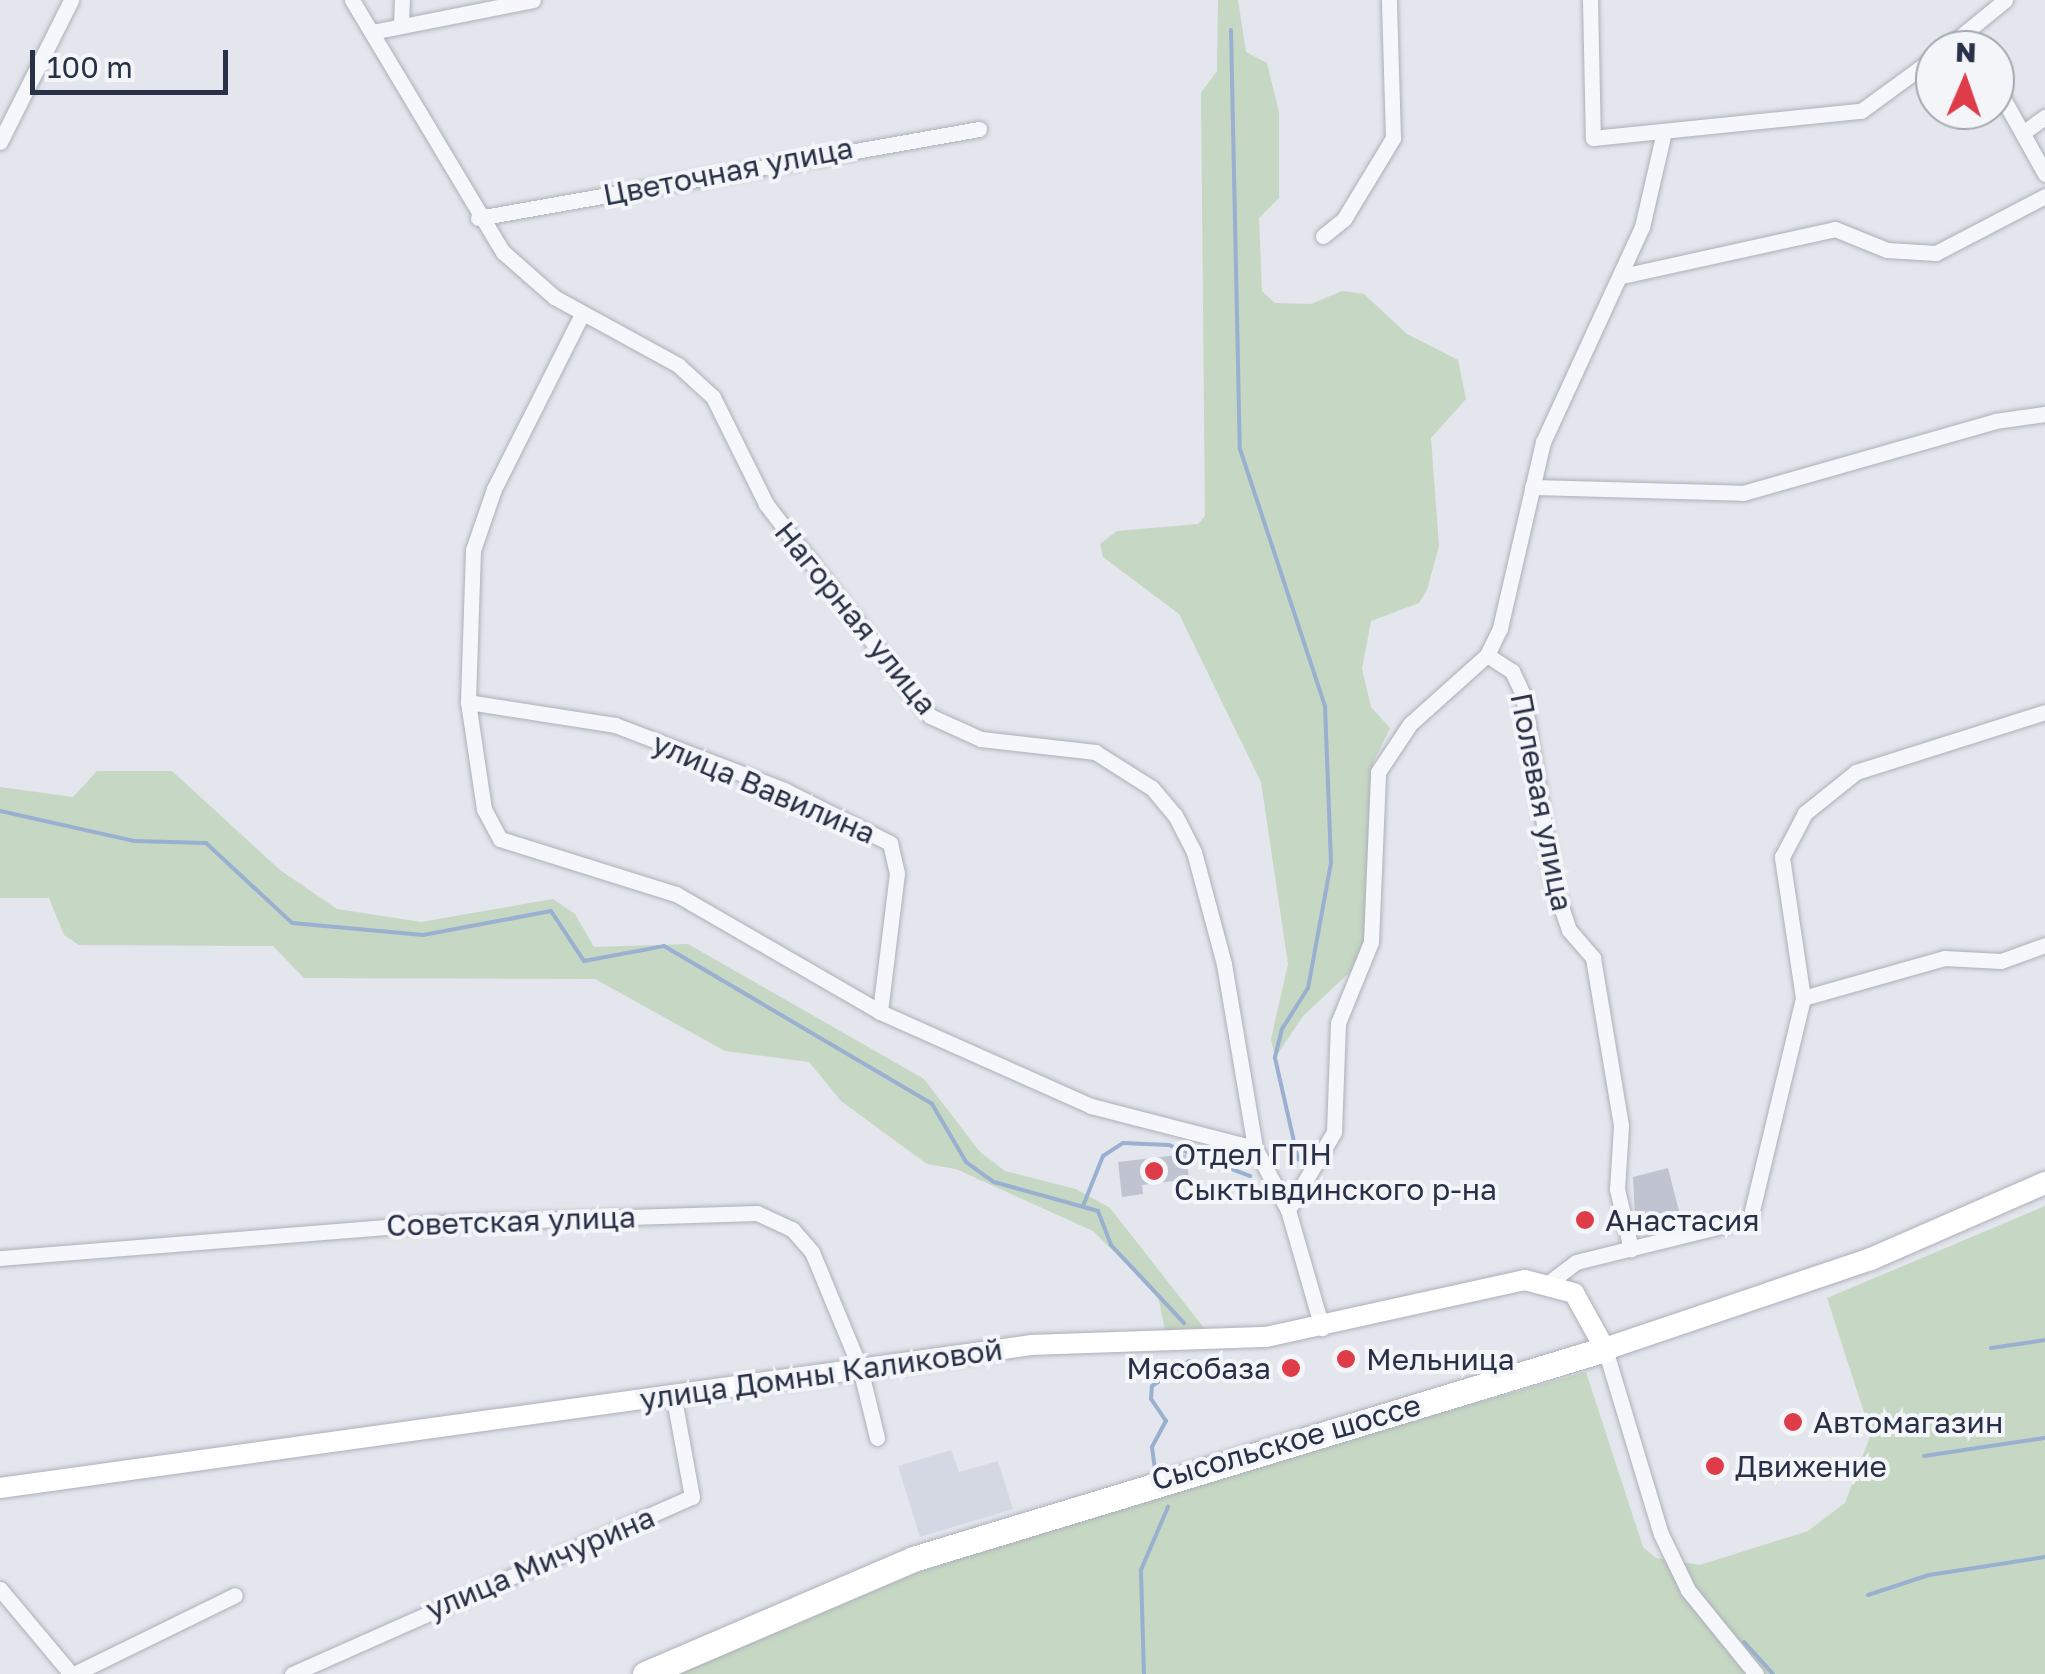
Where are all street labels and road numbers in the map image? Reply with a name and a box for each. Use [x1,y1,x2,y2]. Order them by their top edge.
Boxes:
street label: Цветочная улица [600,129,856,213]
street label: Нагорная улица [767,514,945,722]
street label: Полевая улица [1503,690,1581,914]
street label: улица Вавилина [647,725,881,851]
street label: Советская улица [386,1199,636,1243]
street label: улица Домны Каликовой [637,1331,1005,1417]
street label: Сысольское шоссе [1147,1386,1425,1498]
street label: улица Мичурина [420,1499,660,1627]

